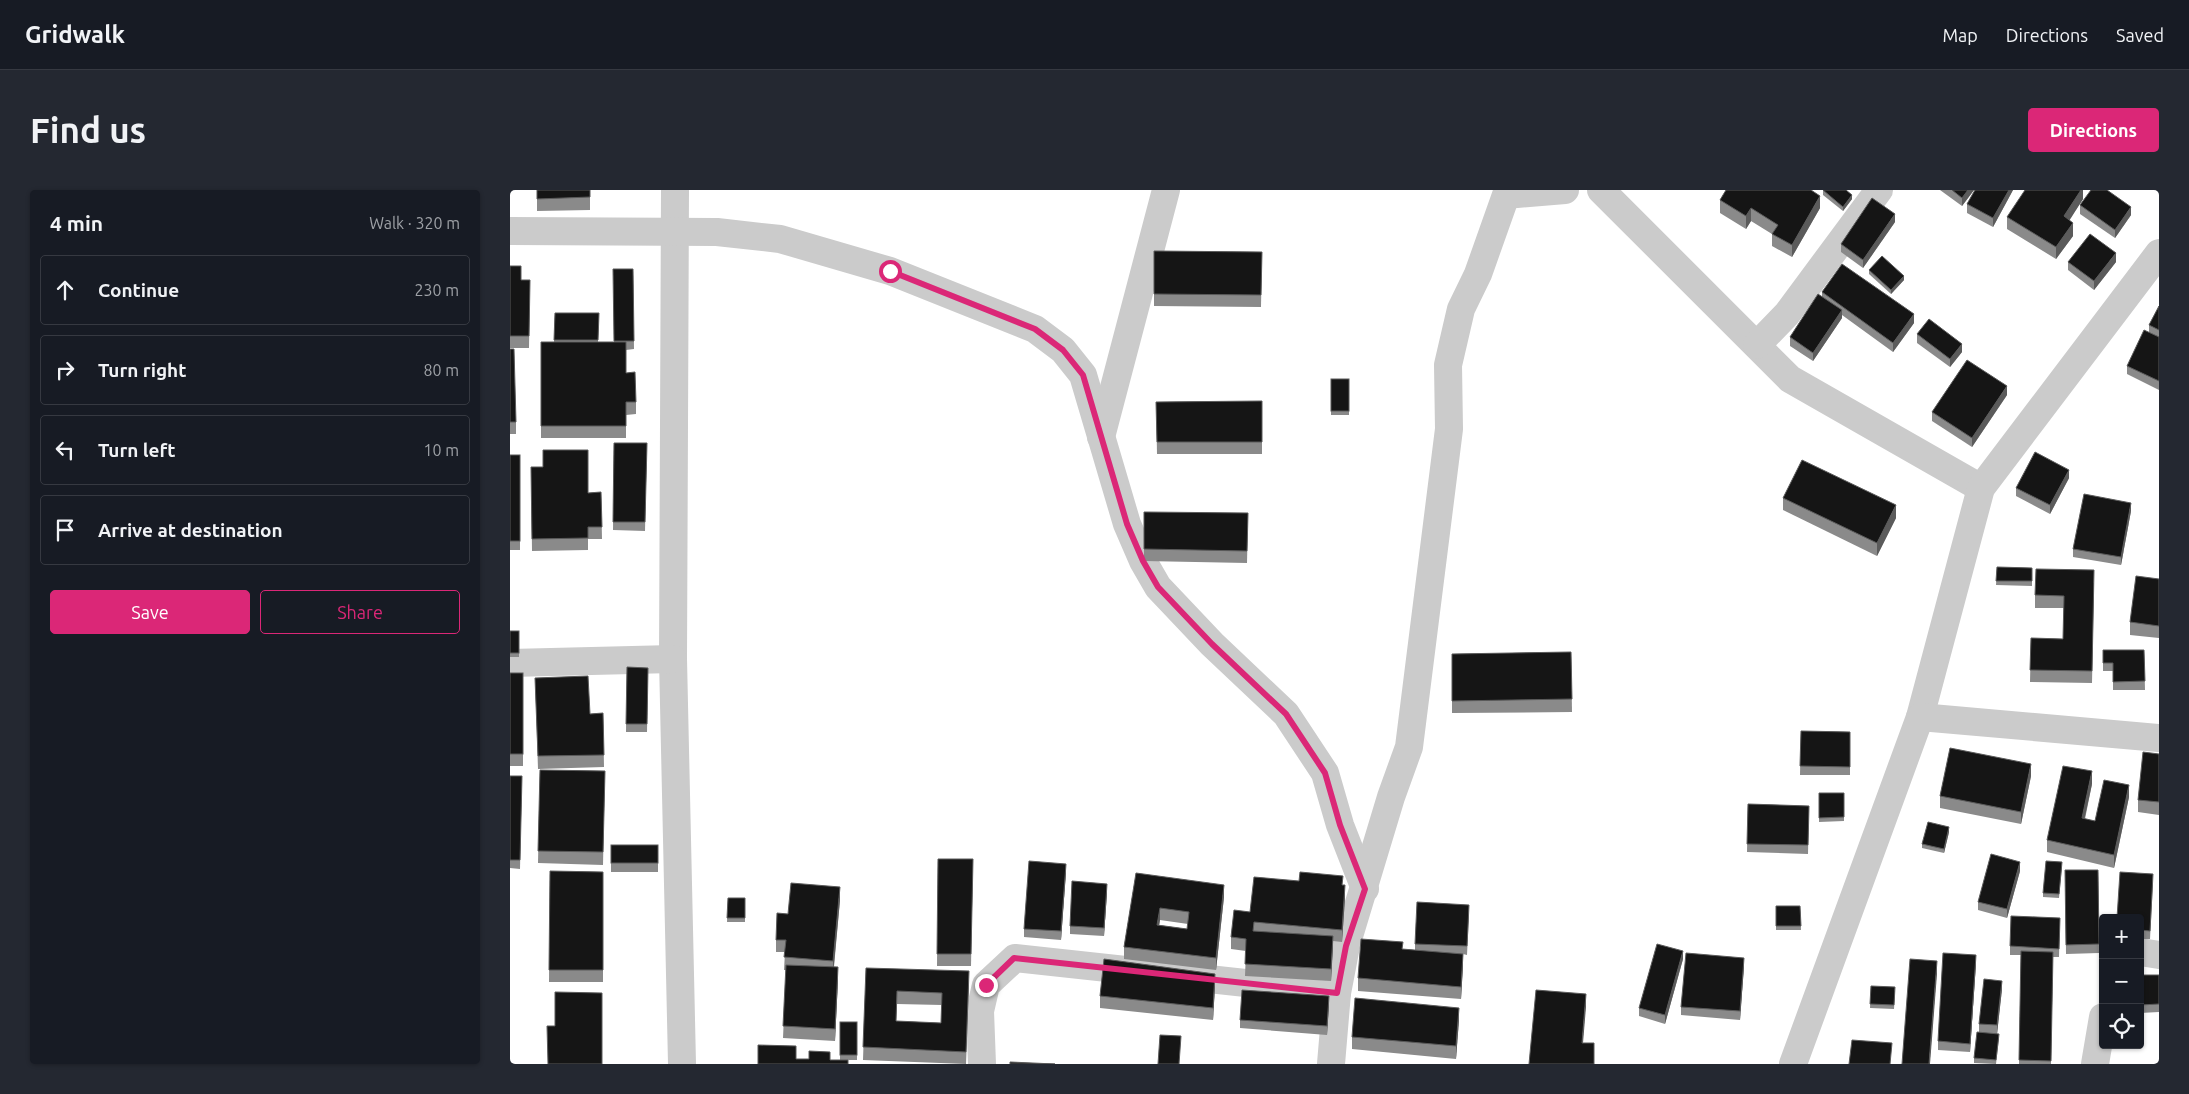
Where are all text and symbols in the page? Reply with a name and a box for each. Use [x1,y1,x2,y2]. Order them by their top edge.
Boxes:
text: Gridwalk [25,21,125,48]
text: Map [1942,25,1978,45]
text: Directions [2006,25,2088,45]
text: Saved [2116,25,2164,45]
button: Directions [2028,108,2159,152]
text: Find us [30,110,146,150]
text: 4 min [50,211,103,235]
text: Walk · 320 m [369,214,460,232]
route start [879,260,902,283]
icon: ahead [51,276,79,304]
text: Continue [98,279,179,301]
text: 230 m [414,281,459,299]
icon: right [51,356,79,384]
text: Turn right [98,359,186,381]
text: 80 m [423,361,459,379]
icon: left [51,436,79,464]
text: Turn left [98,439,176,461]
text: 10 m [423,441,459,459]
icon: arrive [51,516,79,544]
text: Arrive at destination [98,519,283,541]
button: Save [50,590,250,634]
button: Share [260,590,460,634]
map controls [2099,914,2144,1049]
button: + [2099,914,2144,959]
button: − [2099,959,2144,1004]
route end [975,974,998,997]
button: locate [2099,1004,2144,1049]

